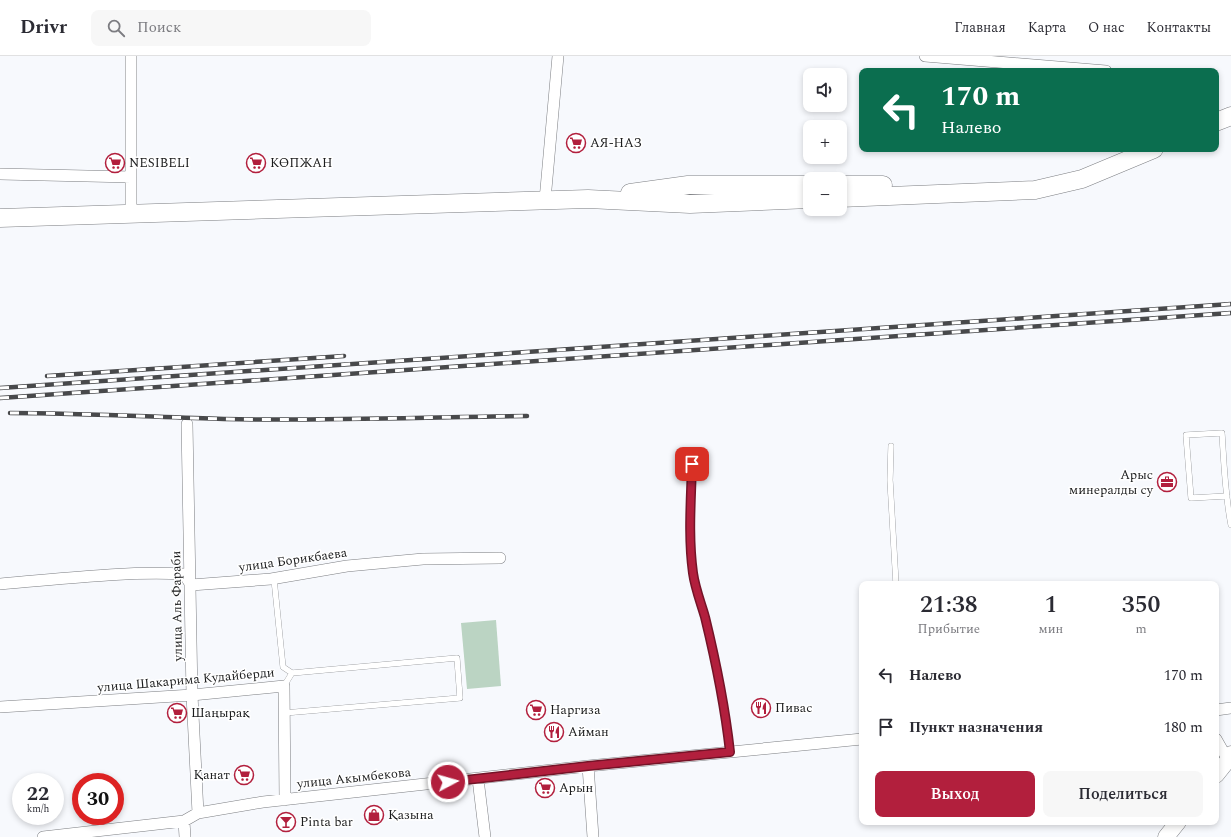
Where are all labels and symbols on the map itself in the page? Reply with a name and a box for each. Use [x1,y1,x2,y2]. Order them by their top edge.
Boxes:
supermarket icon: АЯ-НАЗ [565,132,587,154]
place label: АЯ-НАЗ [590,133,642,153]
supermarket icon: NESIBELI [104,152,126,174]
supermarket icon: КӨПЖАН [245,152,267,174]
place label: NESIBELI [129,153,190,173]
place label: КӨПЖАН [270,153,332,173]
pin [675,447,709,481]
place label: Арыс минералды су [1069,465,1154,500]
office icon: Арыс минералды су [1156,471,1178,493]
street label: улица Борикбаева [237,542,349,578]
street label: улица Аль Фараби [166,550,188,663]
street label: улица Шакарима Кудайберди [96,662,276,698]
restaurant icon: Пивас [750,697,772,719]
place label: Пивас [775,698,812,718]
supermarket icon: Наргиза [525,699,547,721]
place label: Наргиза [550,700,601,720]
supermarket icon: Шаңырақ [166,702,188,724]
place label: Шаңырақ [191,703,250,723]
restaurant icon: Айман [543,721,565,743]
place label: Айман [568,722,609,742]
position arrow [427,761,469,803]
street label: улица Акымбекова [295,762,413,794]
supermarket icon: Қанат [233,764,255,786]
place label: Қанат [193,765,230,785]
speed limit sign: 30 [72,773,124,825]
supermarket icon: Арын [534,777,556,799]
place label: Арын [559,778,594,798]
shop icon: Қазына [363,804,385,826]
place label: Қазына [388,805,434,825]
bar icon: Pinta bar [275,811,297,833]
place label: Pinta bar [300,812,353,832]

